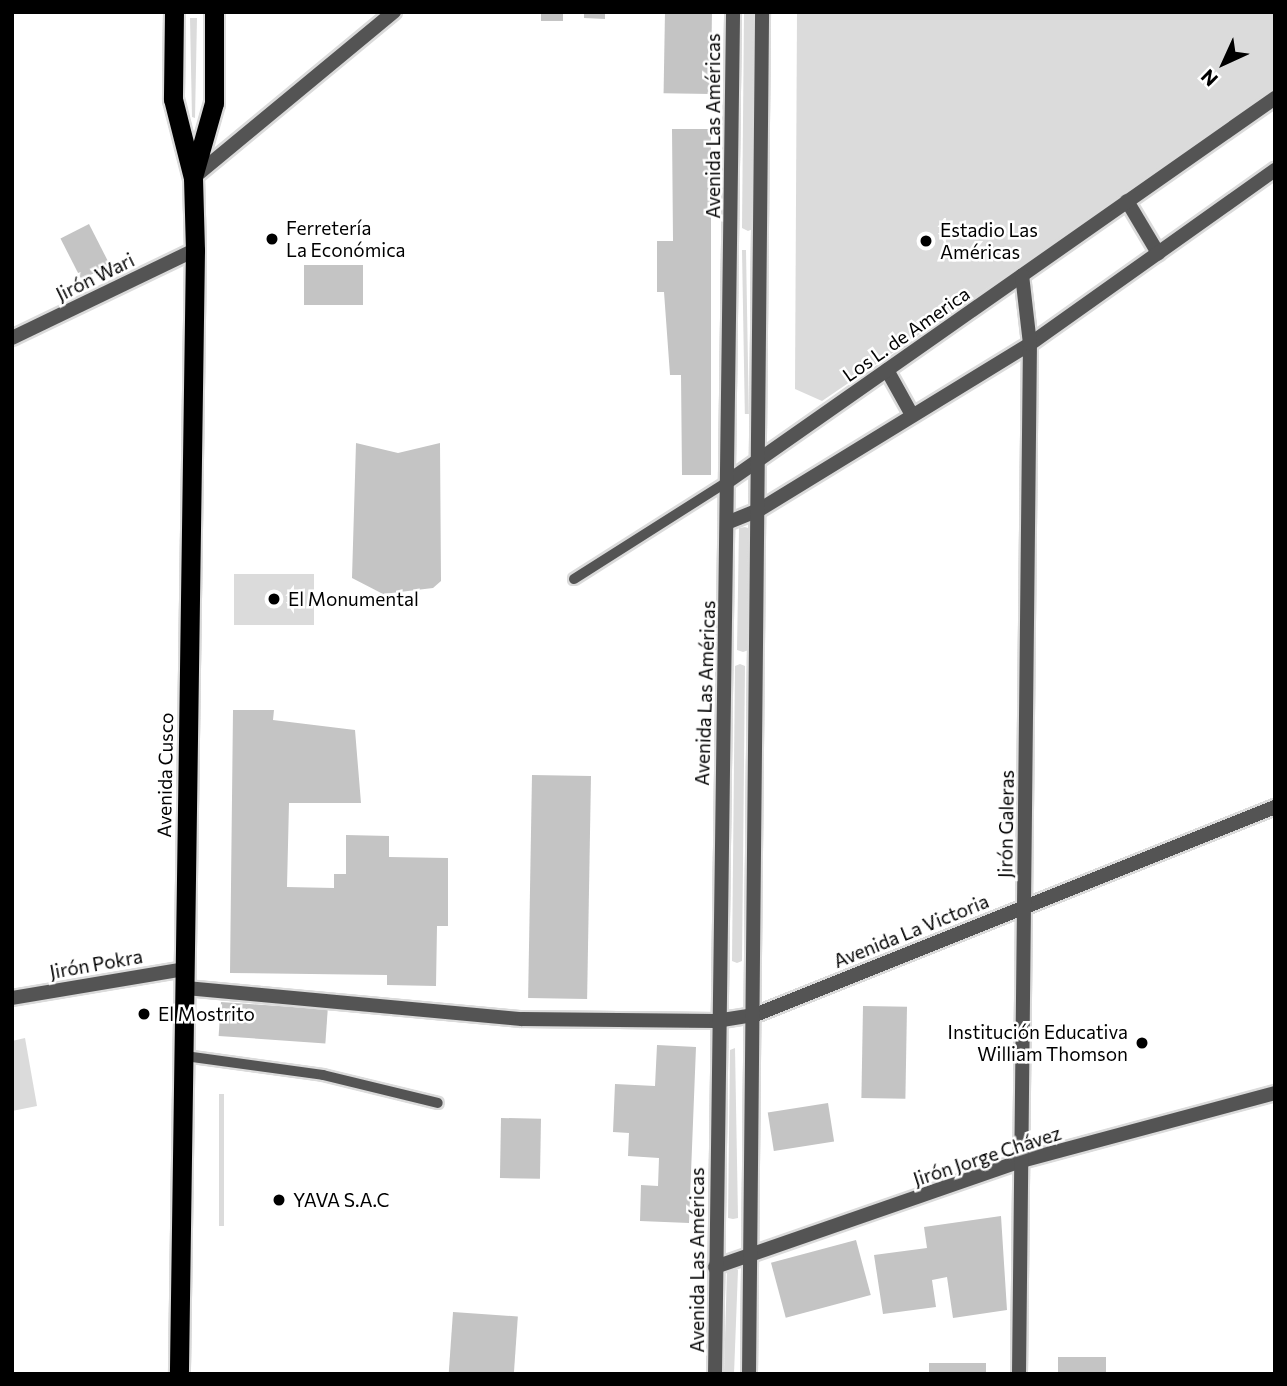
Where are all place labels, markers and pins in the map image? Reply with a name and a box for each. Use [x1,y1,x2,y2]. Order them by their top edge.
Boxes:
place label: Ferretería La Económica [286,217,406,261]
place label: Estadio Las Américas [940,219,1038,263]
marker: Ferretería La Económica [264,231,280,247]
marker: Estadio Las Américas [918,233,934,249]
place label: El Monumental [288,588,419,610]
marker: El Monumental [266,591,282,607]
place label: El Mostrito [158,1003,255,1025]
marker: El Mostrito [136,1006,152,1022]
place label: Institución Educativa William Thomson [948,1021,1128,1065]
marker: Institución Educativa William Thomson [1134,1035,1150,1051]
place label: YAVA S.A.C [293,1189,390,1211]
marker: YAVA S.A.C [271,1192,287,1208]

